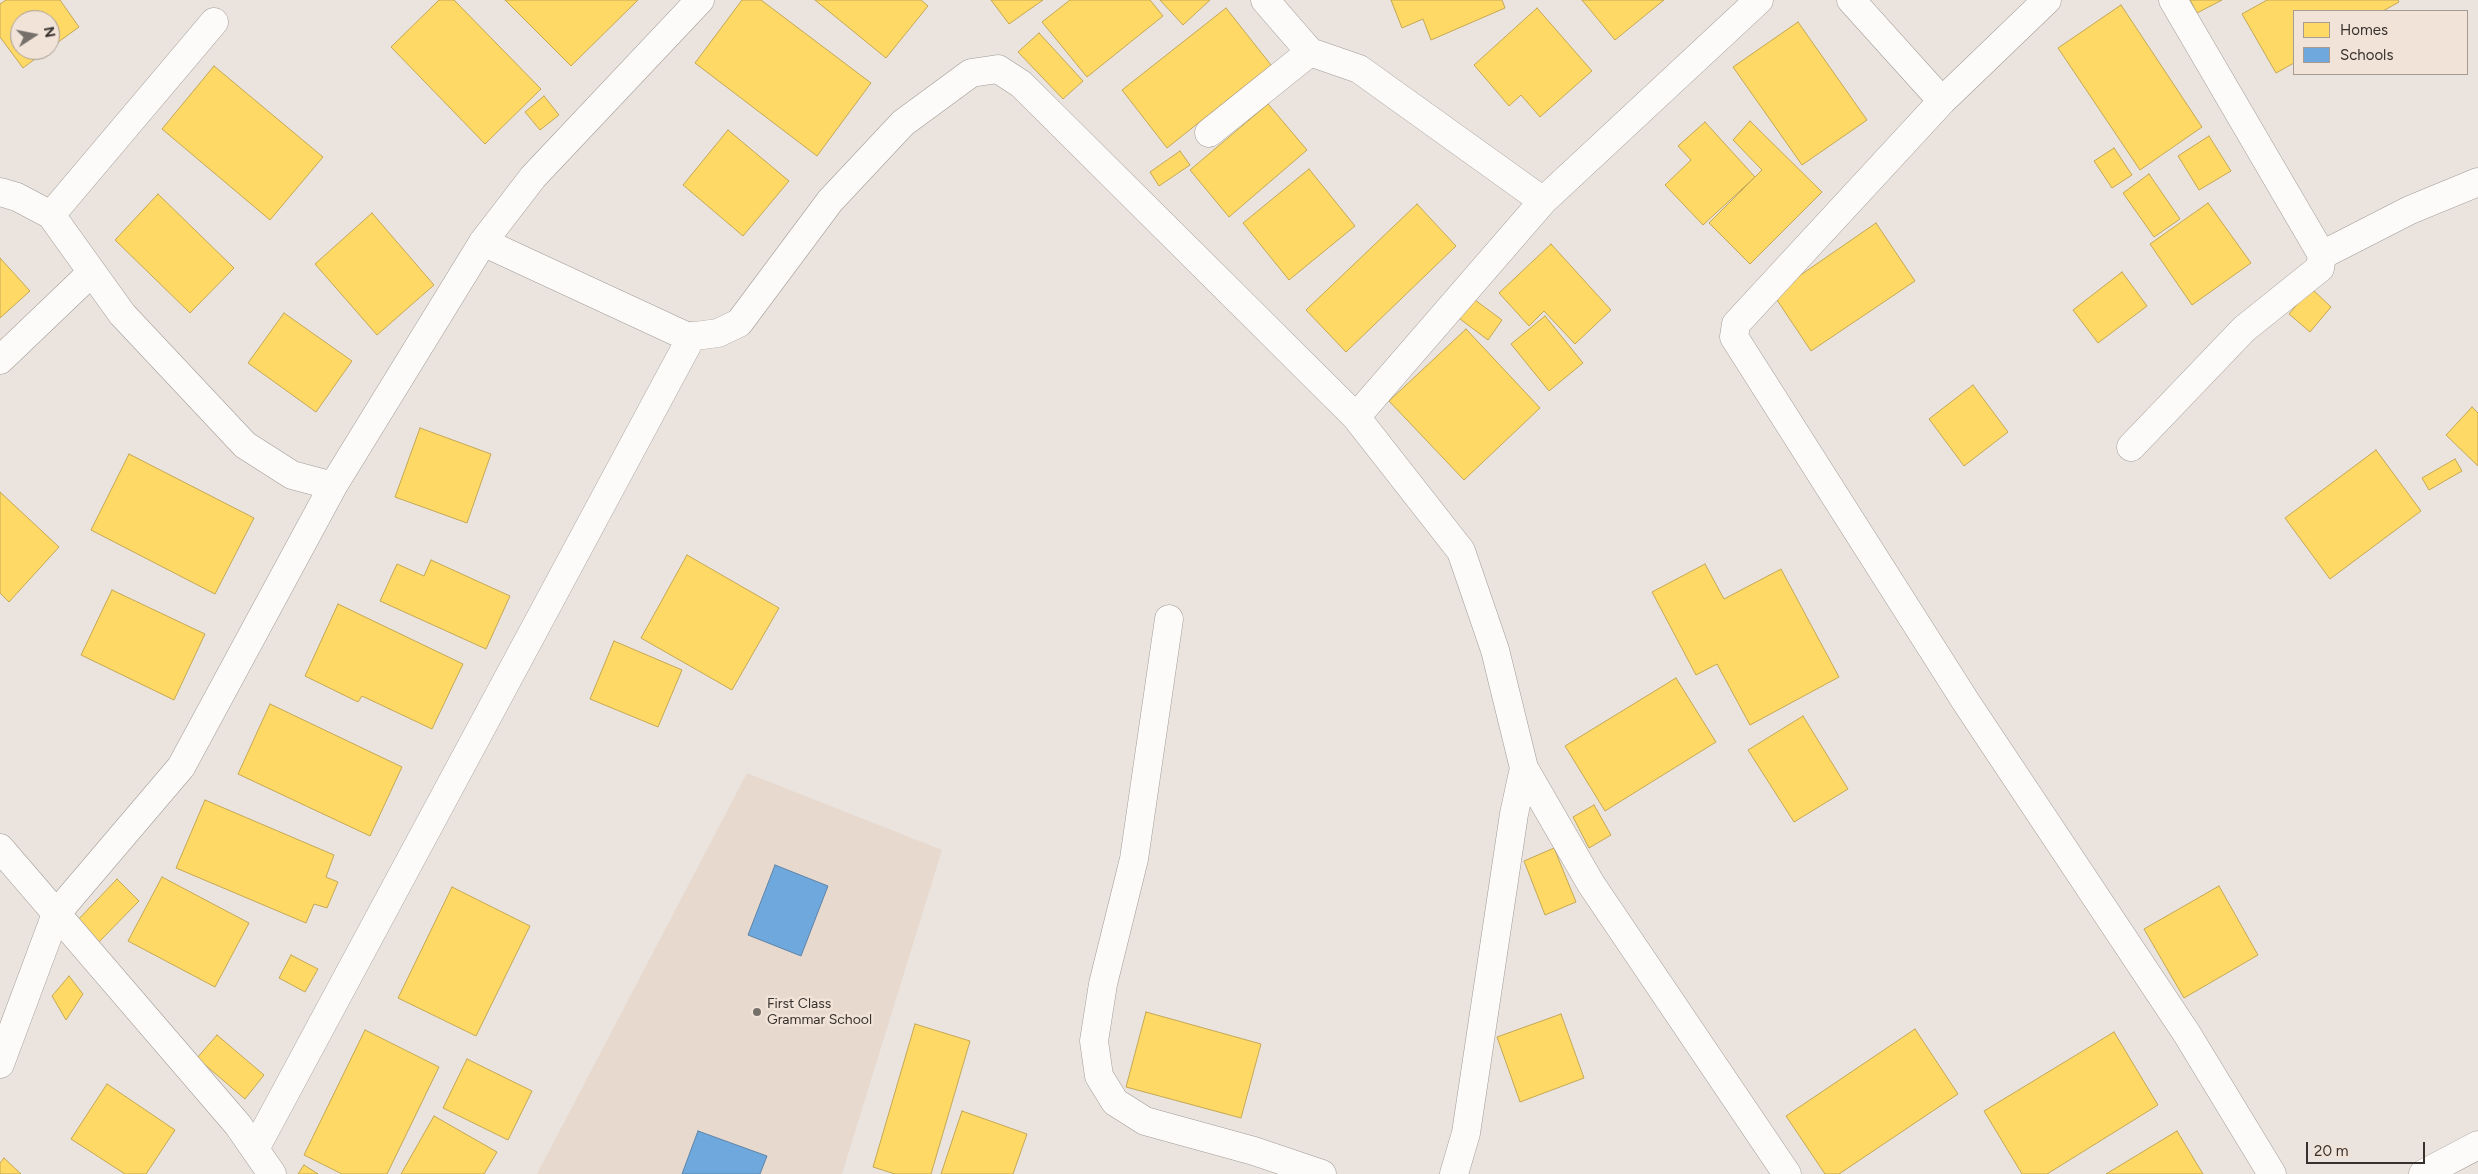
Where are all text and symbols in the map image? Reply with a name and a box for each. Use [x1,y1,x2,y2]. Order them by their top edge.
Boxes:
north arrow [10,10,60,60]
legend [2293,10,2468,75]
text: Homes [2340,21,2388,39]
text: N [40,25,59,39]
text: Schools [2340,46,2393,64]
place label: First Class Grammar School [767,996,872,1028]
marker: First Class Grammar School [751,1006,763,1018]
scale bar [2308,1132,2427,1164]
text: 20 m [2314,1142,2348,1160]

